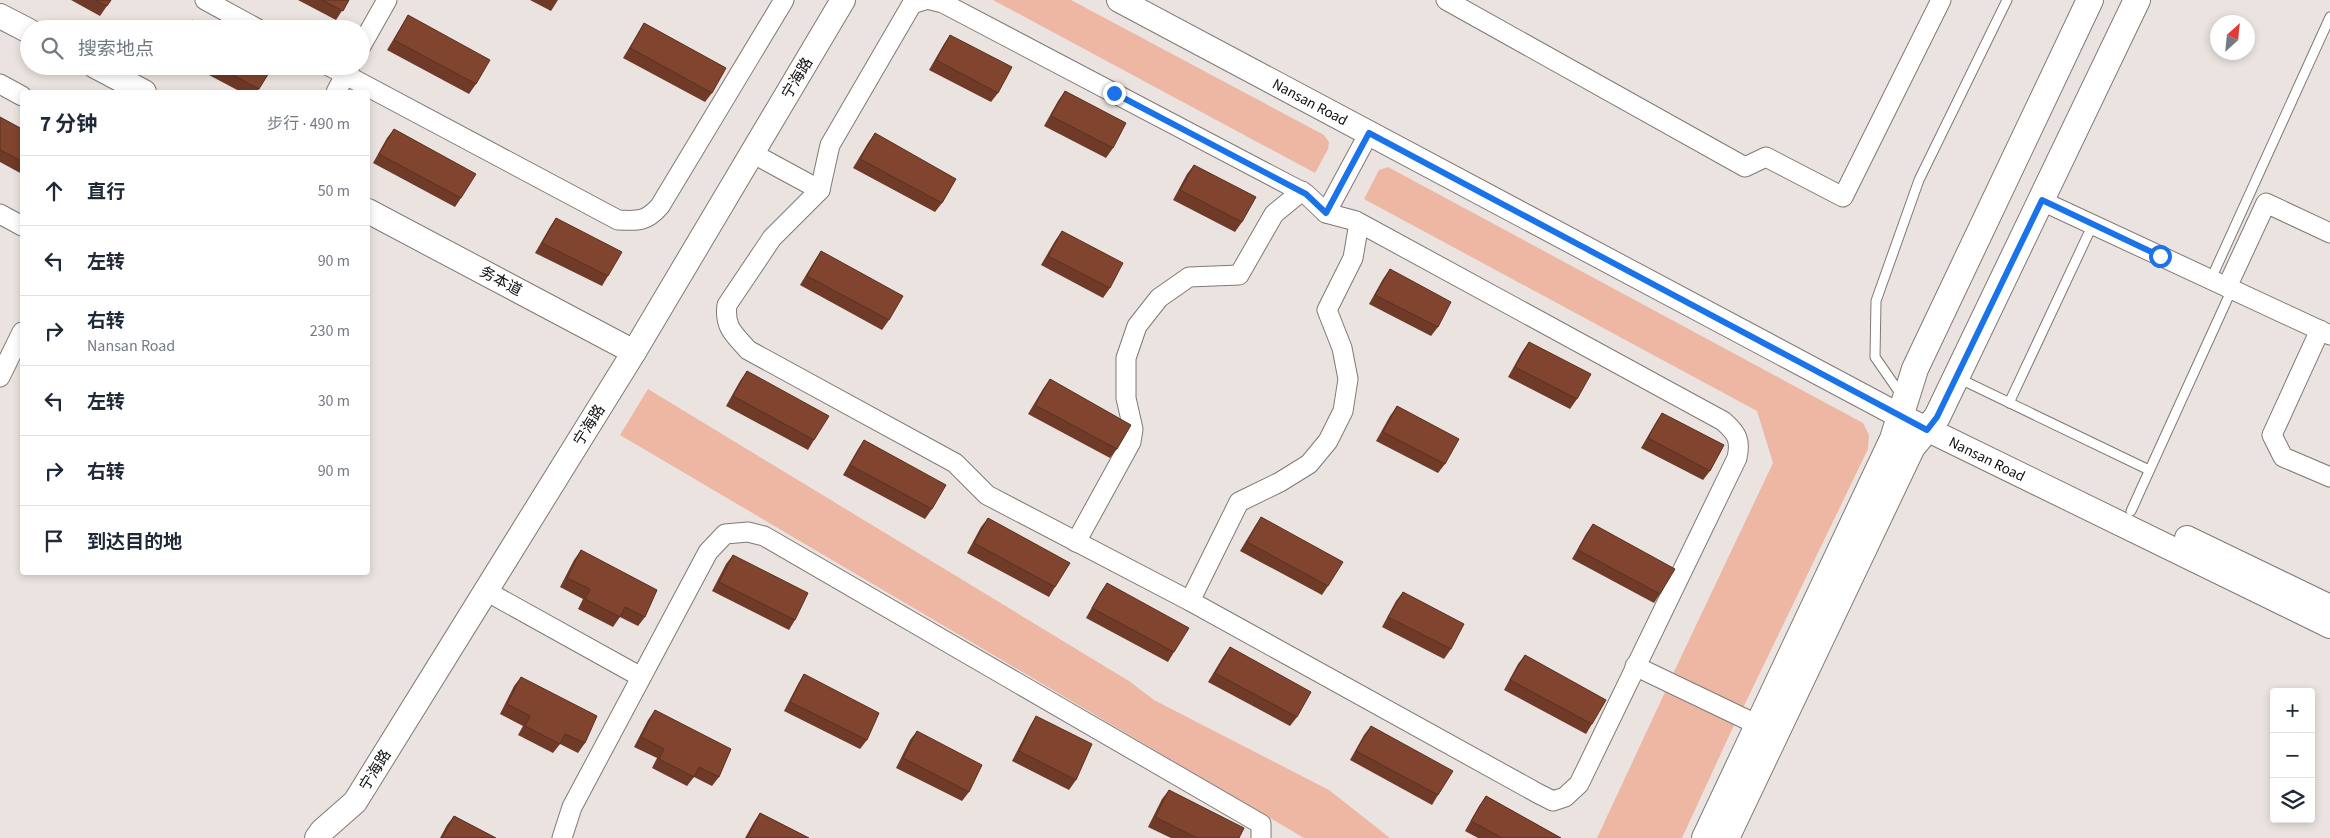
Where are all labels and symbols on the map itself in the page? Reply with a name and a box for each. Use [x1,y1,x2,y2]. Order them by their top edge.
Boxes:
north arrow [2210,15,2255,60]
street label: 宁海路 [777,54,818,103]
street label: Nansan Road [1268,74,1351,131]
route end [1103,82,1126,105]
route start [2149,245,2172,268]
street label: 务本道 [476,262,526,301]
street label: 宁海路 [569,401,610,450]
street label: Nansan Road [1945,432,2029,487]
street label: 宁海路 [355,746,396,795]

